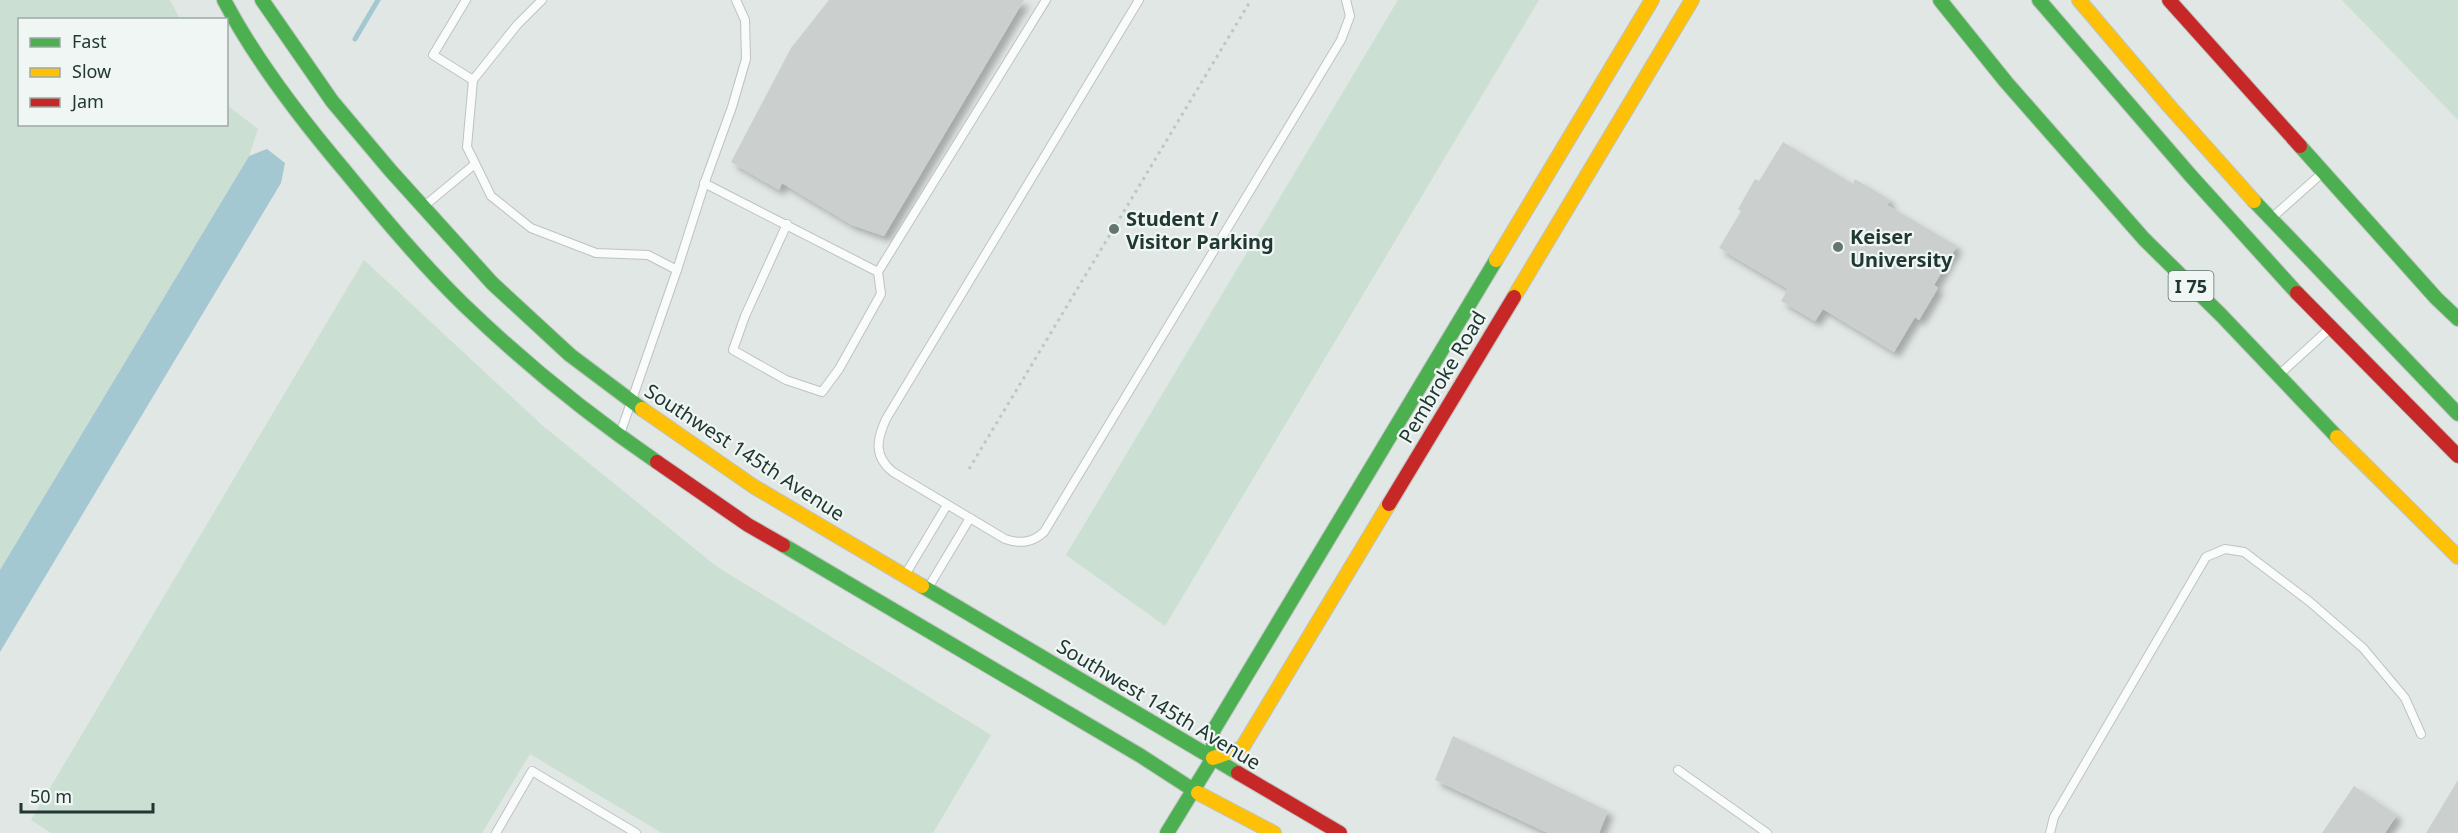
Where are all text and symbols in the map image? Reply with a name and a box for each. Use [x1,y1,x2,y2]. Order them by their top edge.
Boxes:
legend [18,18,228,126]
text: Fast [72,29,107,53]
text: Slow [72,59,111,83]
text: Jam [70,89,104,113]
place label: Student / Visitor Parking [1126,205,1274,255]
marker: Student / Visitor Parking [1107,222,1121,236]
place label: Keiser University [1850,223,1953,273]
marker: Keiser University [1831,240,1845,254]
road number: I 75 [2168,271,2214,301]
street label: Pembroke Road [1392,306,1492,448]
street label: Southwest 145th Avenue [640,377,850,527]
street label: Southwest 145th Avenue [1052,632,1266,776]
scale bar [21,776,153,814]
text: 50 m [30,784,72,808]

